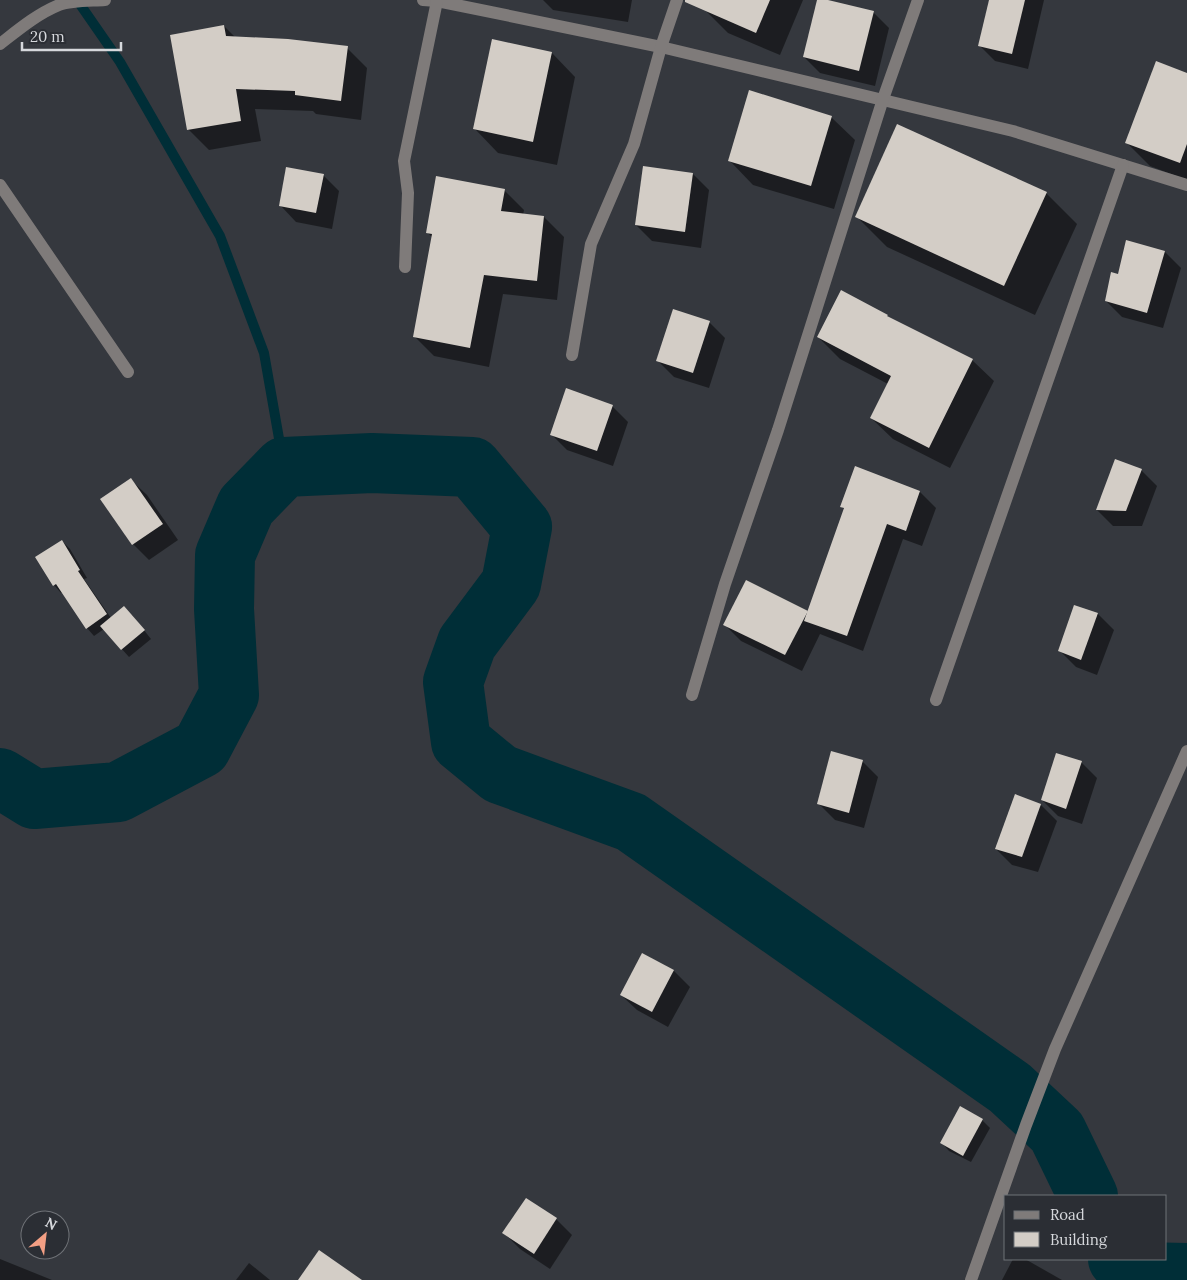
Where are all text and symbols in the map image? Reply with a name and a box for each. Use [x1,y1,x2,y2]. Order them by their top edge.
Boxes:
scale bar [22,20,121,52]
text: 20 m [30,27,65,46]
legend [1004,1195,1167,1260]
text: Road [1050,1205,1085,1224]
north arrow [20,1210,70,1260]
text: N [42,1213,60,1234]
text: Building [1050,1230,1108,1249]

